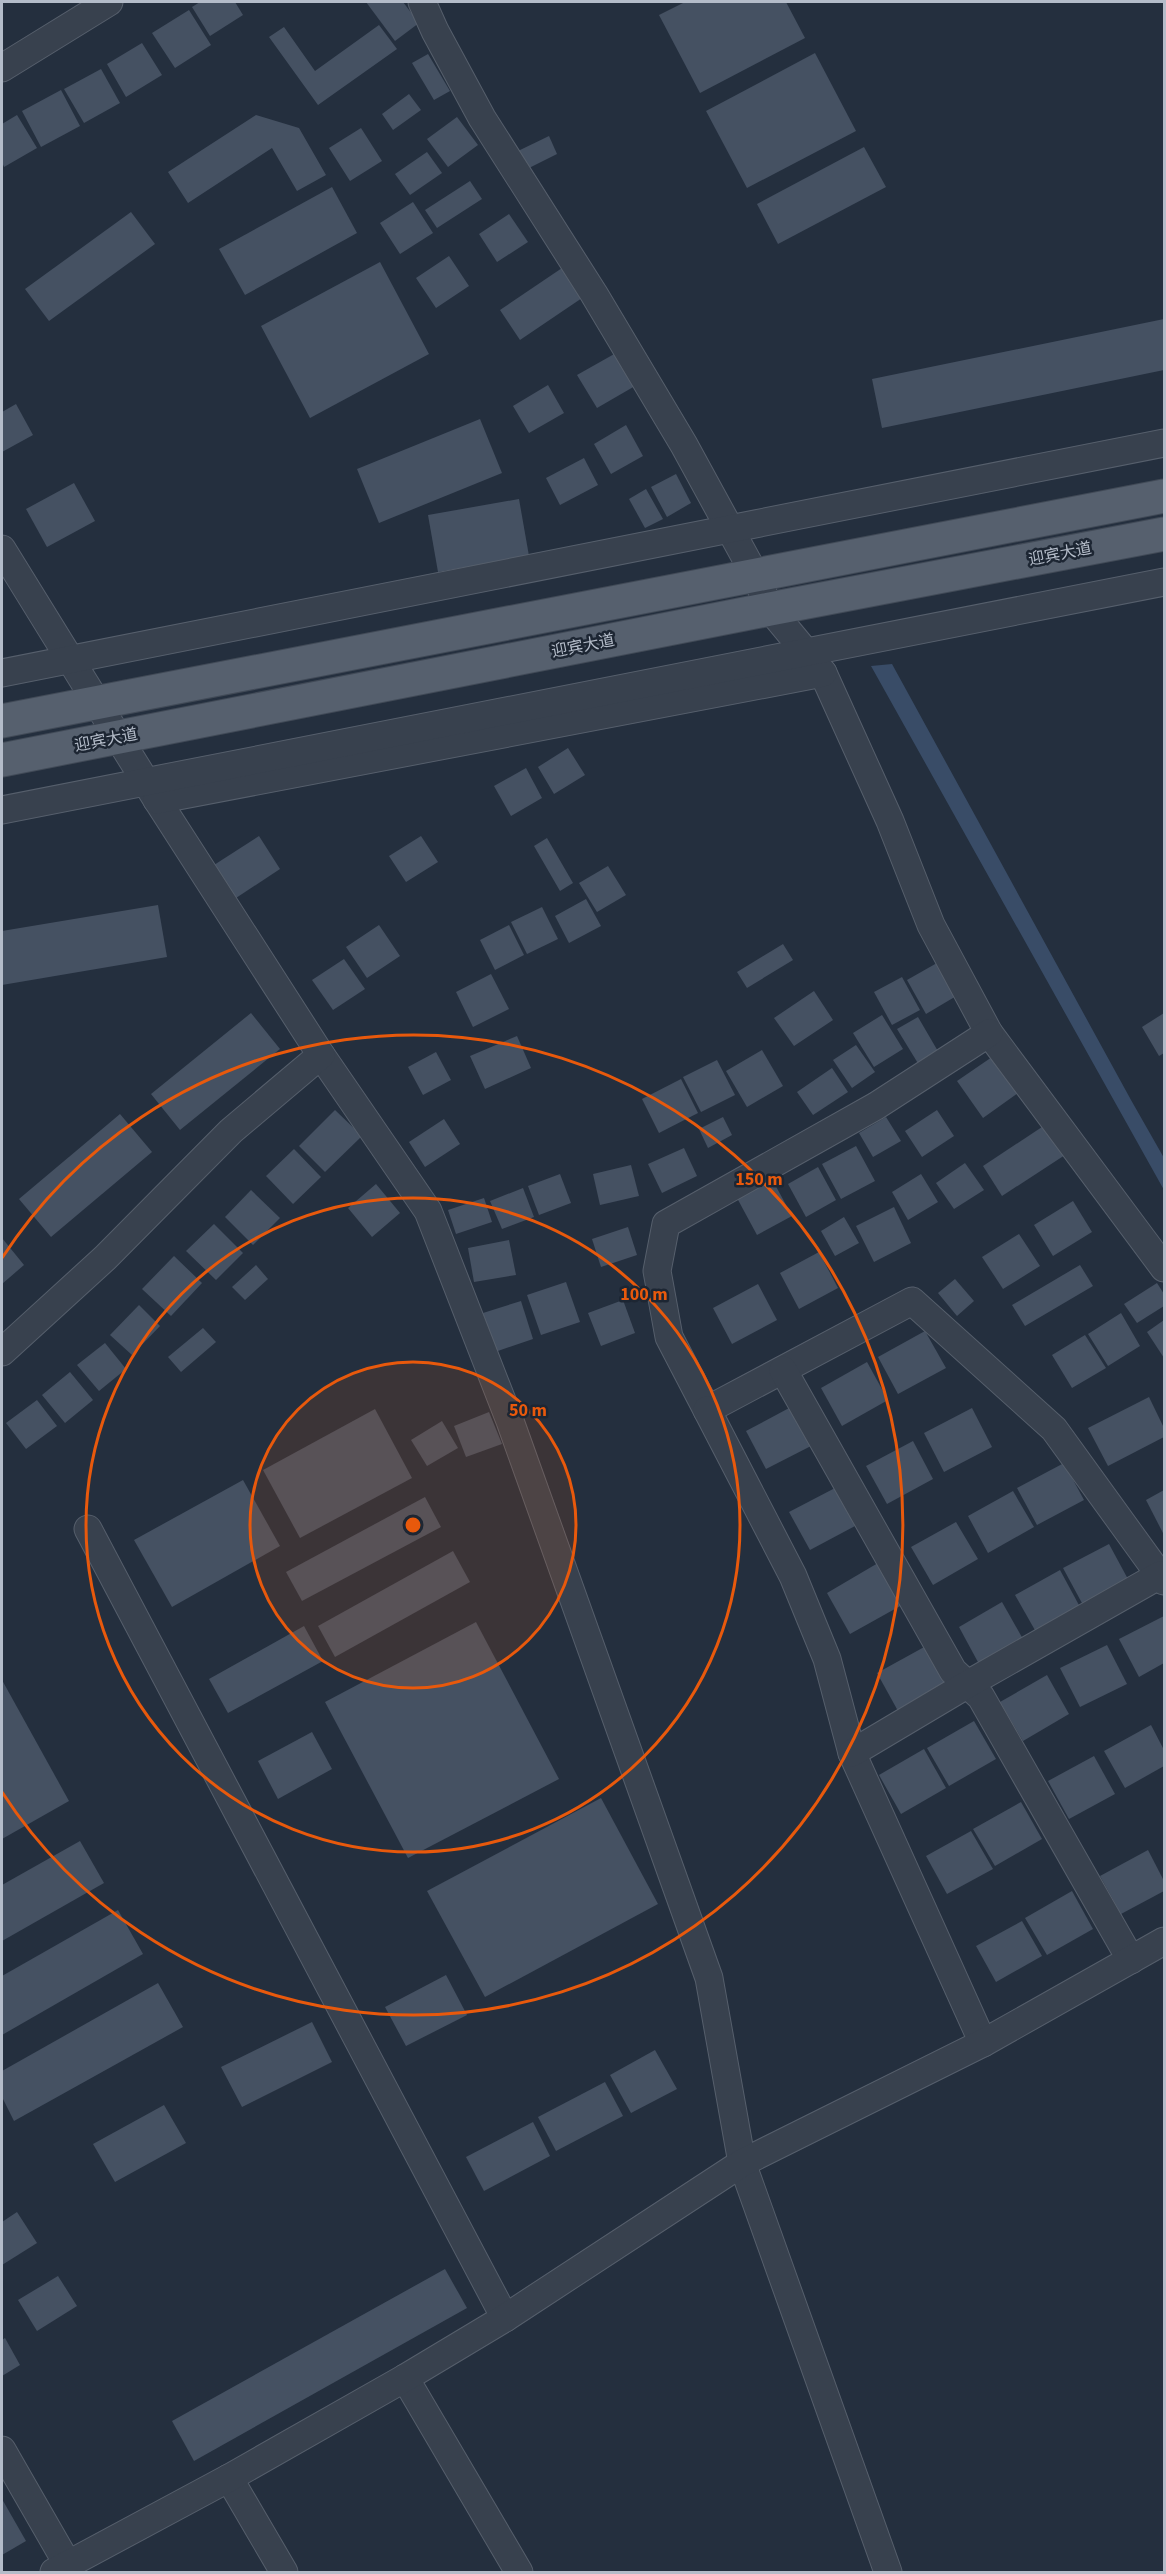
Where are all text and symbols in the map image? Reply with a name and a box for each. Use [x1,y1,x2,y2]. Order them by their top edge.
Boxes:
street label: 迎宾大道 [1026,537,1094,571]
street label: 迎宾大道 [549,629,617,663]
street label: 迎宾大道 [72,723,140,757]
text: 150 m [735,1167,783,1192]
text: 100 m [620,1282,668,1307]
text: 50 m [509,1398,547,1423]
centre of rings [403,1515,423,1535]

